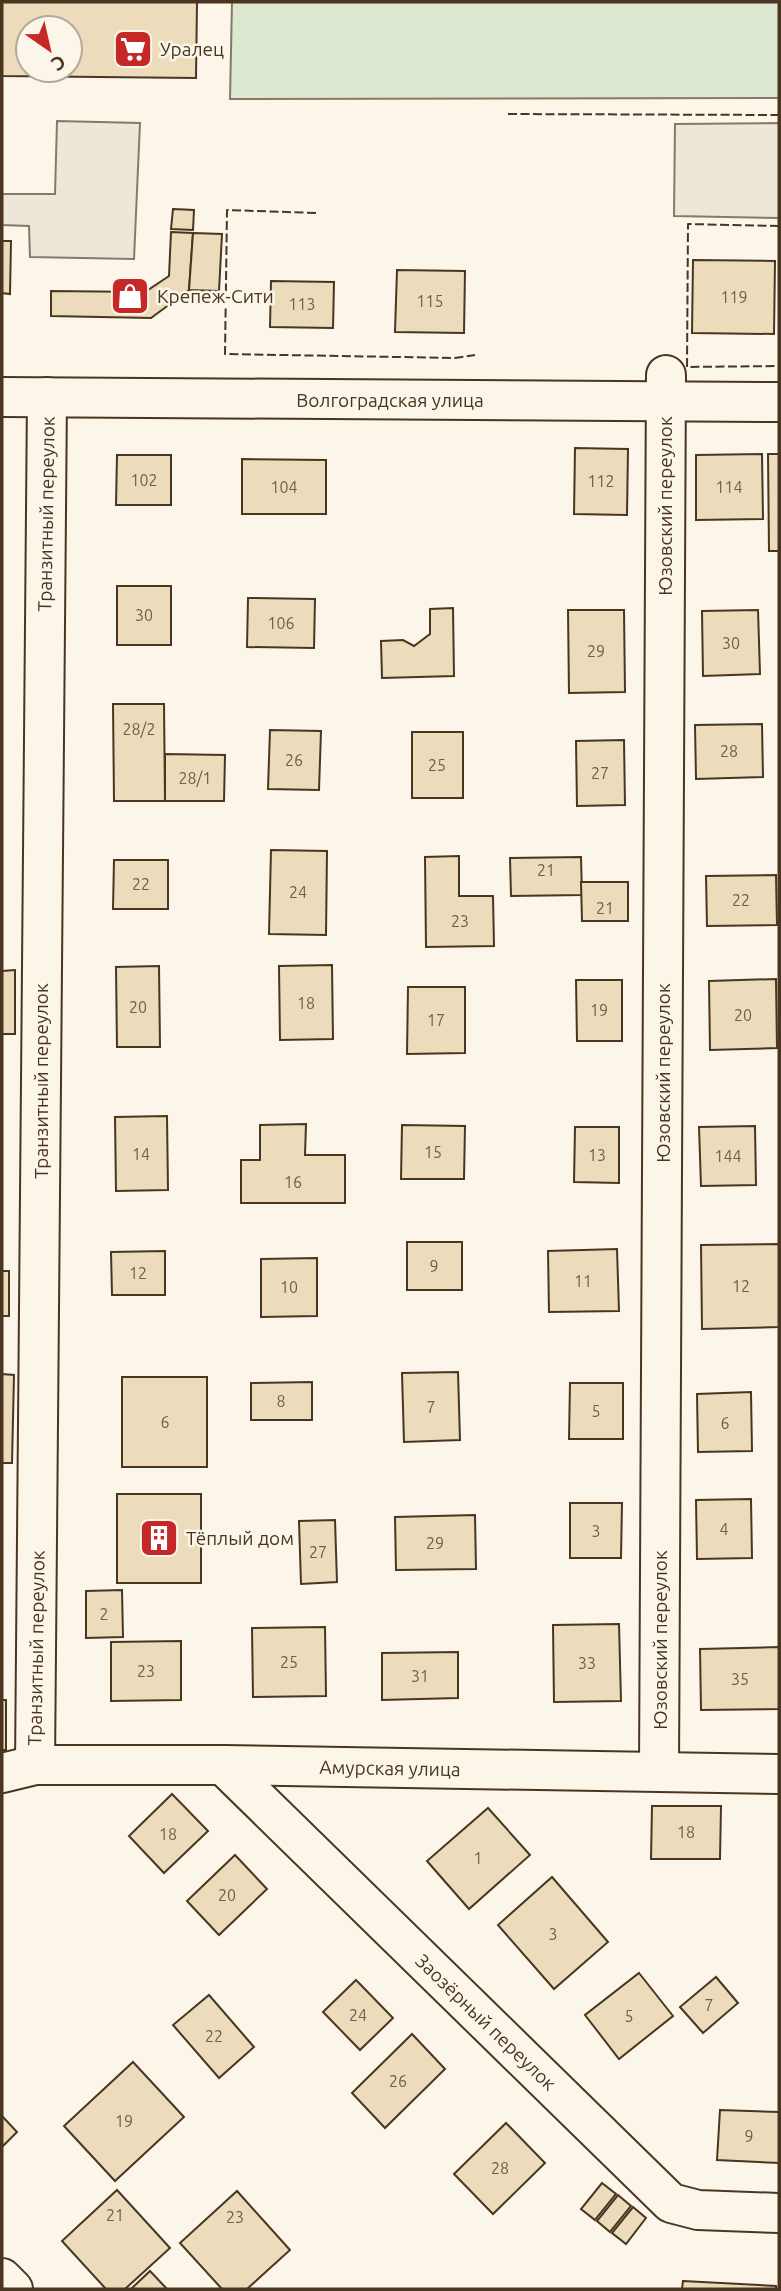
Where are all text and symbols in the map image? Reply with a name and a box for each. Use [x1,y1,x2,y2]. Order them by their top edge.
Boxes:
north arrow [14,14,84,84]
supermarket icon: Уралец [112,28,154,70]
place label: Уралец [160,38,224,60]
text: С [47,51,70,76]
shop icon: Крепеж-Сити [109,275,151,317]
place label: Крепеж-Сити [157,285,274,307]
house number: 119 [720,288,748,306]
house number: 115 [416,292,444,310]
house number: 113 [288,295,316,313]
street label: Волгоградская улица [296,389,484,411]
street label: Транзитный переулок [33,416,59,612]
street label: Юзовский переулок [654,416,676,596]
house number: 102 [130,471,158,489]
house number: 112 [587,472,615,490]
house number: 104 [270,478,298,496]
house number: 114 [715,478,743,496]
house number: 30 [135,606,153,624]
house number: 106 [267,614,295,632]
house number: 30 [722,634,740,652]
house number: 29 [587,642,605,660]
house number: 28/2 [123,720,155,738]
house number: 28 [720,742,738,760]
house number: 26 [285,751,303,769]
house number: 25 [428,756,446,774]
house number: 27 [591,764,609,782]
house number: 28/1 [179,769,211,787]
house number: 21 [537,861,555,879]
house number: 22 [132,875,150,893]
house number: 24 [289,883,307,901]
house number: 22 [732,891,750,909]
house number: 21 [596,899,614,917]
house number: 23 [451,912,469,930]
street label: Транзитный переулок [30,983,52,1179]
street label: Юзовский переулок [652,983,674,1163]
house number: 18 [297,994,315,1012]
house number: 20 [129,998,147,1016]
house number: 19 [590,1001,608,1019]
house number: 20 [734,1006,752,1024]
house number: 17 [427,1011,445,1029]
house number: 15 [424,1143,442,1161]
house number: 14 [132,1145,150,1163]
house number: 13 [588,1146,606,1164]
house number: 144 [714,1147,742,1165]
house number: 16 [284,1173,302,1191]
house number: 9 [429,1257,439,1275]
house number: 12 [129,1264,147,1282]
house number: 11 [574,1272,592,1290]
house number: 12 [732,1277,750,1295]
house number: 10 [280,1278,298,1296]
house number: 8 [276,1392,286,1410]
house number: 7 [426,1398,436,1416]
house number: 5 [591,1402,601,1420]
house number: 6 [160,1413,170,1431]
house number: 6 [720,1414,730,1432]
building icon: Тёплый дом [138,1517,180,1559]
house number: 4 [719,1520,729,1538]
house number: 3 [591,1522,601,1540]
place label: Тёплый дом [186,1527,294,1549]
house number: 29 [426,1534,444,1552]
house number: 27 [309,1543,327,1561]
street label: Транзитный переулок [23,1550,49,1746]
street label: Юзовский переулок [649,1550,671,1730]
house number: 2 [99,1605,109,1623]
house number: 25 [280,1653,298,1671]
house number: 33 [578,1654,596,1672]
house number: 23 [137,1662,155,1680]
house number: 31 [411,1667,429,1685]
house number: 35 [731,1670,749,1688]
street label: Амурская улица [319,1756,461,1780]
house number: 18 [677,1823,695,1841]
house number: 18 [159,1825,177,1843]
house number: 1 [473,1849,483,1867]
house number: 20 [218,1886,236,1904]
house number: 3 [548,1925,558,1943]
street label: Заозёрный переулок [411,1949,561,2095]
house number: 7 [704,1996,714,2014]
house number: 24 [349,2006,367,2024]
house number: 5 [624,2007,634,2025]
house number: 22 [205,2027,223,2045]
house number: 26 [389,2072,407,2090]
house number: 19 [115,2112,133,2130]
house number: 9 [744,2127,754,2145]
house number: 28 [491,2159,509,2177]
house number: 21 [106,2206,124,2224]
house number: 23 [226,2208,244,2226]

